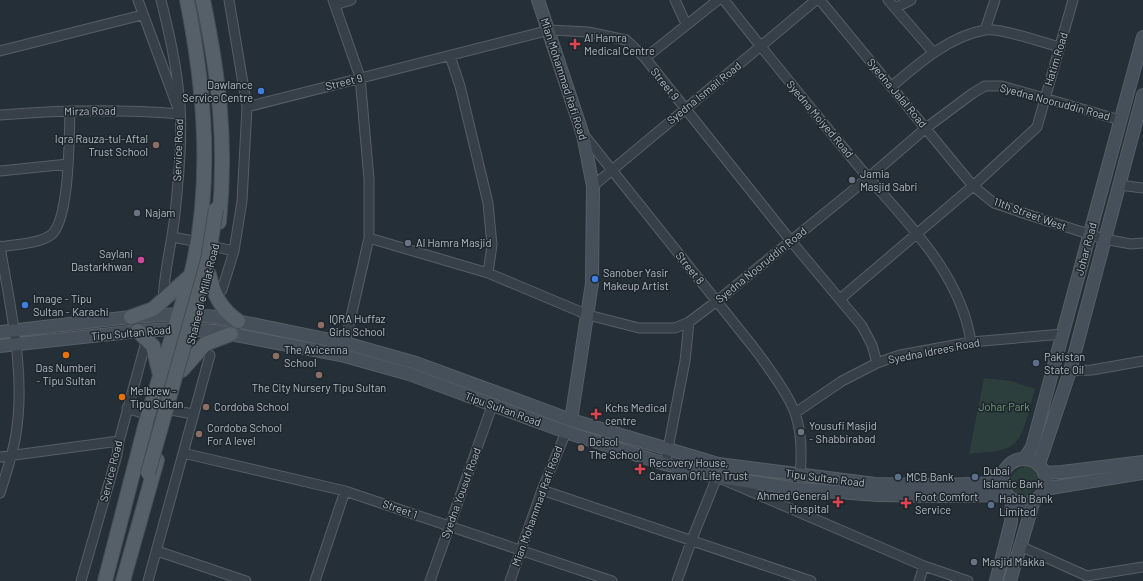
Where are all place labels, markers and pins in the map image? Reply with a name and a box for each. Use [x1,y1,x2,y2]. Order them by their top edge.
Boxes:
place label: Al Hamra Medical Centre [584,31,655,57]
marker: Al Hamra Medical Centre [569,38,581,50]
place label: Dawlance Service Centre [182,78,253,104]
marker: Dawlance Service Centre [256,86,266,96]
place label: Iqra Rauza-tul-Aftal Trust School [55,132,148,158]
marker: Iqra Rauza-tul-Aftal Trust School [151,140,161,150]
place label: Jamia Masjid Sabri [860,167,918,193]
marker: Jamia Masjid Sabri [847,175,857,185]
place label: Najam [145,206,175,219]
marker: Najam [132,208,142,218]
place label: Al Hamra Masjid [416,236,491,249]
marker: Al Hamra Masjid [403,238,413,248]
place label: Saylani Dastarkhwan [71,247,133,273]
marker: Saylani Dastarkhwan [136,255,146,265]
place label: Sanober Yasir Makeup Artist [603,266,669,292]
marker: Sanober Yasir Makeup Artist [590,274,600,284]
place label: Image - Tipu Sultan - Karachi [33,292,109,318]
marker: Image - Tipu Sultan - Karachi [20,300,30,310]
place label: IQRA Huffaz Girls School [329,312,386,338]
marker: IQRA Huffaz Girls School [316,320,326,330]
place label: The Avicenna School [284,343,348,369]
marker: Das Numberi - Tipu Sultan [61,350,71,360]
place label: Pakistan State Oil [1044,350,1085,376]
marker: The Avicenna School [271,351,281,361]
marker: Pakistan State Oil [1031,358,1041,368]
place label: Das Numberi - Tipu Sultan [36,361,97,387]
marker: The City Nursery Tipu Sultan [314,370,324,380]
place label: The City Nursery Tipu Sultan [252,381,386,394]
place label: Melbrew - Tipu Sultan [130,384,184,410]
marker: Melbrew - Tipu Sultan [117,392,127,402]
place label: Cordoba School [214,400,289,413]
place label: Kchs Medical centre [605,401,667,427]
marker: Cordoba School [201,402,211,412]
marker: Kchs Medical centre [590,408,602,420]
place label: Yousufi Masjid - Shabbirabad [809,419,877,445]
place label: Cordoba School For A level [207,421,282,447]
marker: Yousufi Masjid - Shabbirabad [796,427,806,437]
marker: Cordoba School For A level [194,429,204,439]
place label: Delsol The School [589,435,642,461]
marker: Delsol The School [576,443,586,453]
place label: Recovery House, Caravan Of Life Trust [649,456,748,482]
marker: Recovery House, Caravan Of Life Trust [634,463,646,475]
place label: Dubai Islamic Bank [983,464,1043,490]
place label: MCB Bank [906,470,954,483]
marker: MCB Bank [893,472,903,482]
marker: Dubai Islamic Bank [970,472,980,482]
place label: Ahmed General Hospital [757,489,829,515]
place label: Foot Comfort Service [915,490,978,516]
place label: Habib Bank Limited [999,492,1053,518]
marker: Ahmed General Hospital [832,496,844,508]
marker: Foot Comfort Service [900,497,912,509]
marker: Habib Bank Limited [986,500,996,510]
place label: Masjid Makka [982,555,1045,568]
marker: Masjid Makka [969,557,979,567]

